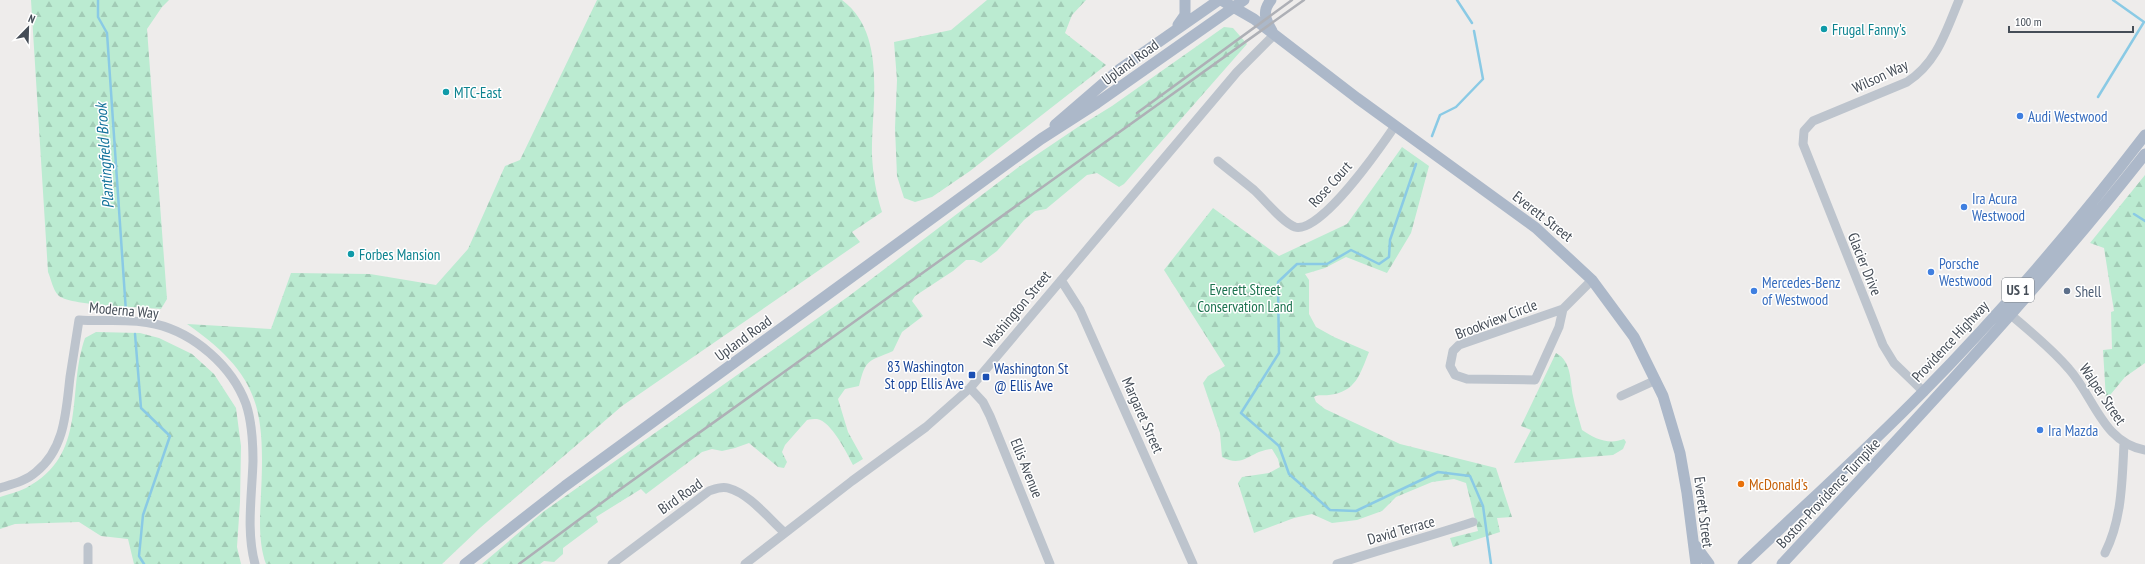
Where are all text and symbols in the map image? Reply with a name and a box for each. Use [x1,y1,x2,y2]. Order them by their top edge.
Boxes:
north arrow [8,8,48,48]
scale bar [2009,8,2133,34]
text: N [26,11,37,26]
text: 100 m [2015,14,2042,29]
place label: Frugal Fanny's [1832,20,1906,39]
marker: Frugal Fanny's [1819,24,1829,34]
street label: Upland Road [1098,35,1162,89]
street label: Wilson Way [1849,55,1911,97]
place label: MTC-East [454,83,502,102]
marker: MTC-East [441,87,451,97]
water label: Plantingfield Brook [90,101,118,209]
place label: Audi Westwood [2028,107,2107,126]
marker: Audi Westwood [2015,111,2025,121]
street label: Rose Court [1304,157,1356,211]
street label: Everett Street [1509,187,1577,245]
place label: Ira Acura Westwood [1972,189,2025,225]
marker: Ira Acura Westwood [1959,202,1969,212]
street label: Glacier Drive [1844,230,1886,298]
place label: Forbes Mansion [359,245,440,264]
marker: Forbes Mansion [346,249,356,259]
place label: Porsche Westwood [1939,254,1992,290]
street label: Washington Street [979,267,1055,351]
marker: Porsche Westwood [1926,267,1936,277]
place label: Mercedes-Benz of Westwood [1762,273,1841,309]
road number: US 1 [2002,278,2034,302]
park label: Everett Street Conservation Land [1197,280,1293,316]
place label: Shell [2075,282,2102,301]
marker: Mercedes-Benz of Westwood [1749,286,1759,296]
marker: Shell [2062,286,2072,296]
street label: Brookview Circle [1452,295,1540,343]
street label: Providence Highway [1907,296,1993,386]
street label: Moderna Way [89,298,160,323]
street label: Upland Road [711,311,775,365]
place label: 83 Washington St opp Ellis Ave [884,357,964,393]
place label: Washington St @ Ellis Ave [994,359,1068,395]
street label: Walper Street [2076,360,2130,428]
marker: 83 Washington St opp Ellis Ave [967,370,977,380]
marker: Washington St @ Ellis Ave [981,372,991,382]
street label: Margaret Street [1118,374,1168,456]
place label: Ira Mazda [2048,421,2098,440]
marker: Ira Mazda [2035,425,2045,435]
street label: Boston-Providence Turnpike [1772,434,1884,552]
street label: Ellis Avenue [1006,435,1048,501]
street label: Bird Road [654,474,706,518]
street label: Everett Street [1690,475,1718,549]
place label: McDonald's [1749,475,1808,494]
marker: McDonald's [1736,479,1746,489]
street label: David Terrace [1365,511,1437,549]

